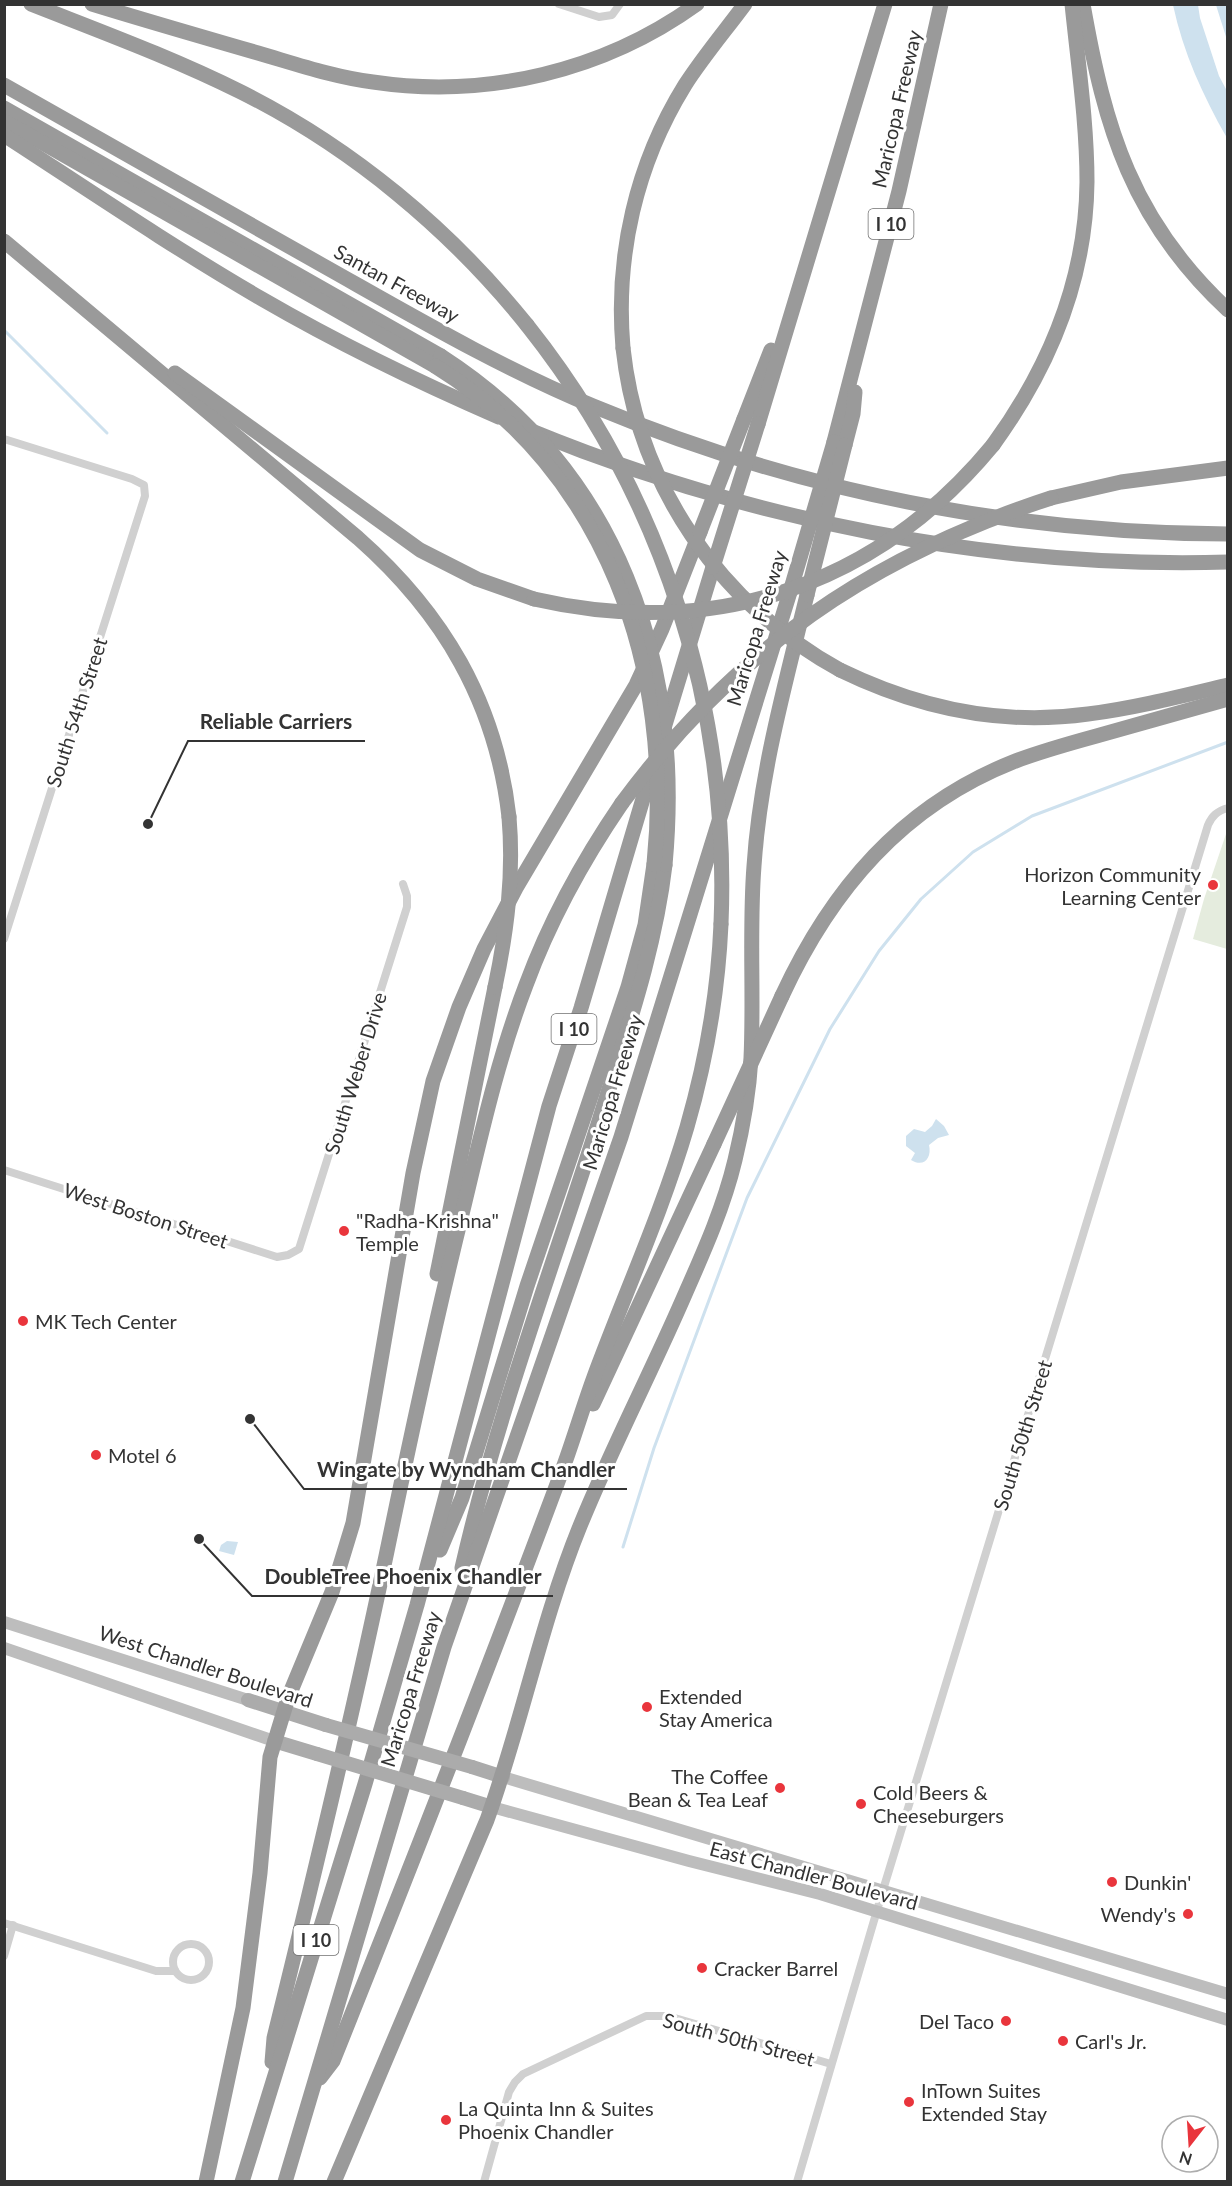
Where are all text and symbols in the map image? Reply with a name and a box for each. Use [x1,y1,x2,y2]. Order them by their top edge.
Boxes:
street label: Maricopa Freeway [866,27,926,190]
road number: I 10 [868,209,914,239]
street label: Santan Freeway [330,239,464,328]
street label: Maricopa Freeway [721,547,791,709]
street label: South 54th Street [40,634,112,790]
callout: Reliable Carriers [188,702,365,741]
text: Reliable Carriers [200,708,352,733]
place label: Horizon Community Learning Center [1024,862,1202,909]
marker: Horizon Community Learning Center [1206,878,1220,892]
street label: South Weber Drive [319,989,391,1157]
street label: Maricopa Freeway [577,1011,647,1173]
road number: I 10 [552,1014,596,1044]
street label: West Boston Street [61,1177,231,1253]
place label: "Radha-Krishna" Temple [356,1208,499,1255]
marker: "Radha-Krishna" Temple [337,1224,351,1238]
place label: MK Tech Center [35,1309,178,1333]
marker: MK Tech Center [16,1314,30,1328]
street label: South 50th Street [988,1357,1056,1513]
place label: Motel 6 [108,1443,177,1467]
marker: Motel 6 [89,1448,103,1462]
callout: Wingate by Wyndham Chandler [304,1450,627,1489]
text: Wingate by Wyndham Chandler [317,1456,615,1481]
callout: DoubleTree Phoenix Chandler [252,1557,553,1596]
text: DoubleTree Phoenix Chandler [264,1563,542,1588]
street label: Maricopa Freeway [375,1608,445,1770]
street label: West Chandler Boulevard [96,1620,316,1712]
place label: Extended Stay America [659,1684,773,1731]
marker: Extended Stay America [640,1700,654,1714]
place label: The Coffee Bean & Tea Leaf [628,1764,768,1811]
place label: Cold Beers & Cheeseburgers [873,1780,1004,1827]
marker: The Coffee Bean & Tea Leaf [773,1781,787,1795]
marker: Cold Beers & Cheeseburgers [854,1797,868,1811]
street label: East Chandler Boulevard [707,1836,921,1914]
place label: Dunkin' [1124,1870,1191,1894]
marker: Dunkin' [1105,1875,1119,1889]
place label: Wendy's [1101,1902,1176,1926]
marker: Wendy's [1181,1907,1195,1921]
road number: I 10 [294,1925,338,1955]
place label: Cracker Barrel [714,1956,838,1980]
marker: Cracker Barrel [695,1961,709,1975]
street label: South 50th Street [661,2007,817,2071]
place label: Del Taco [919,2009,994,2033]
marker: Del Taco [999,2014,1013,2028]
place label: Carl's Jr. [1075,2029,1147,2053]
marker: Carl's Jr. [1056,2034,1070,2048]
place label: InTown Suites Extended Stay [921,2078,1048,2125]
marker: InTown Suites Extended Stay [902,2095,916,2109]
place label: La Quinta Inn & Suites Phoenix Chandler [458,2096,654,2143]
marker: La Quinta Inn & Suites Phoenix Chandler [439,2113,453,2127]
north arrow [1160,2114,1220,2174]
text: N [1177,2148,1194,2170]

